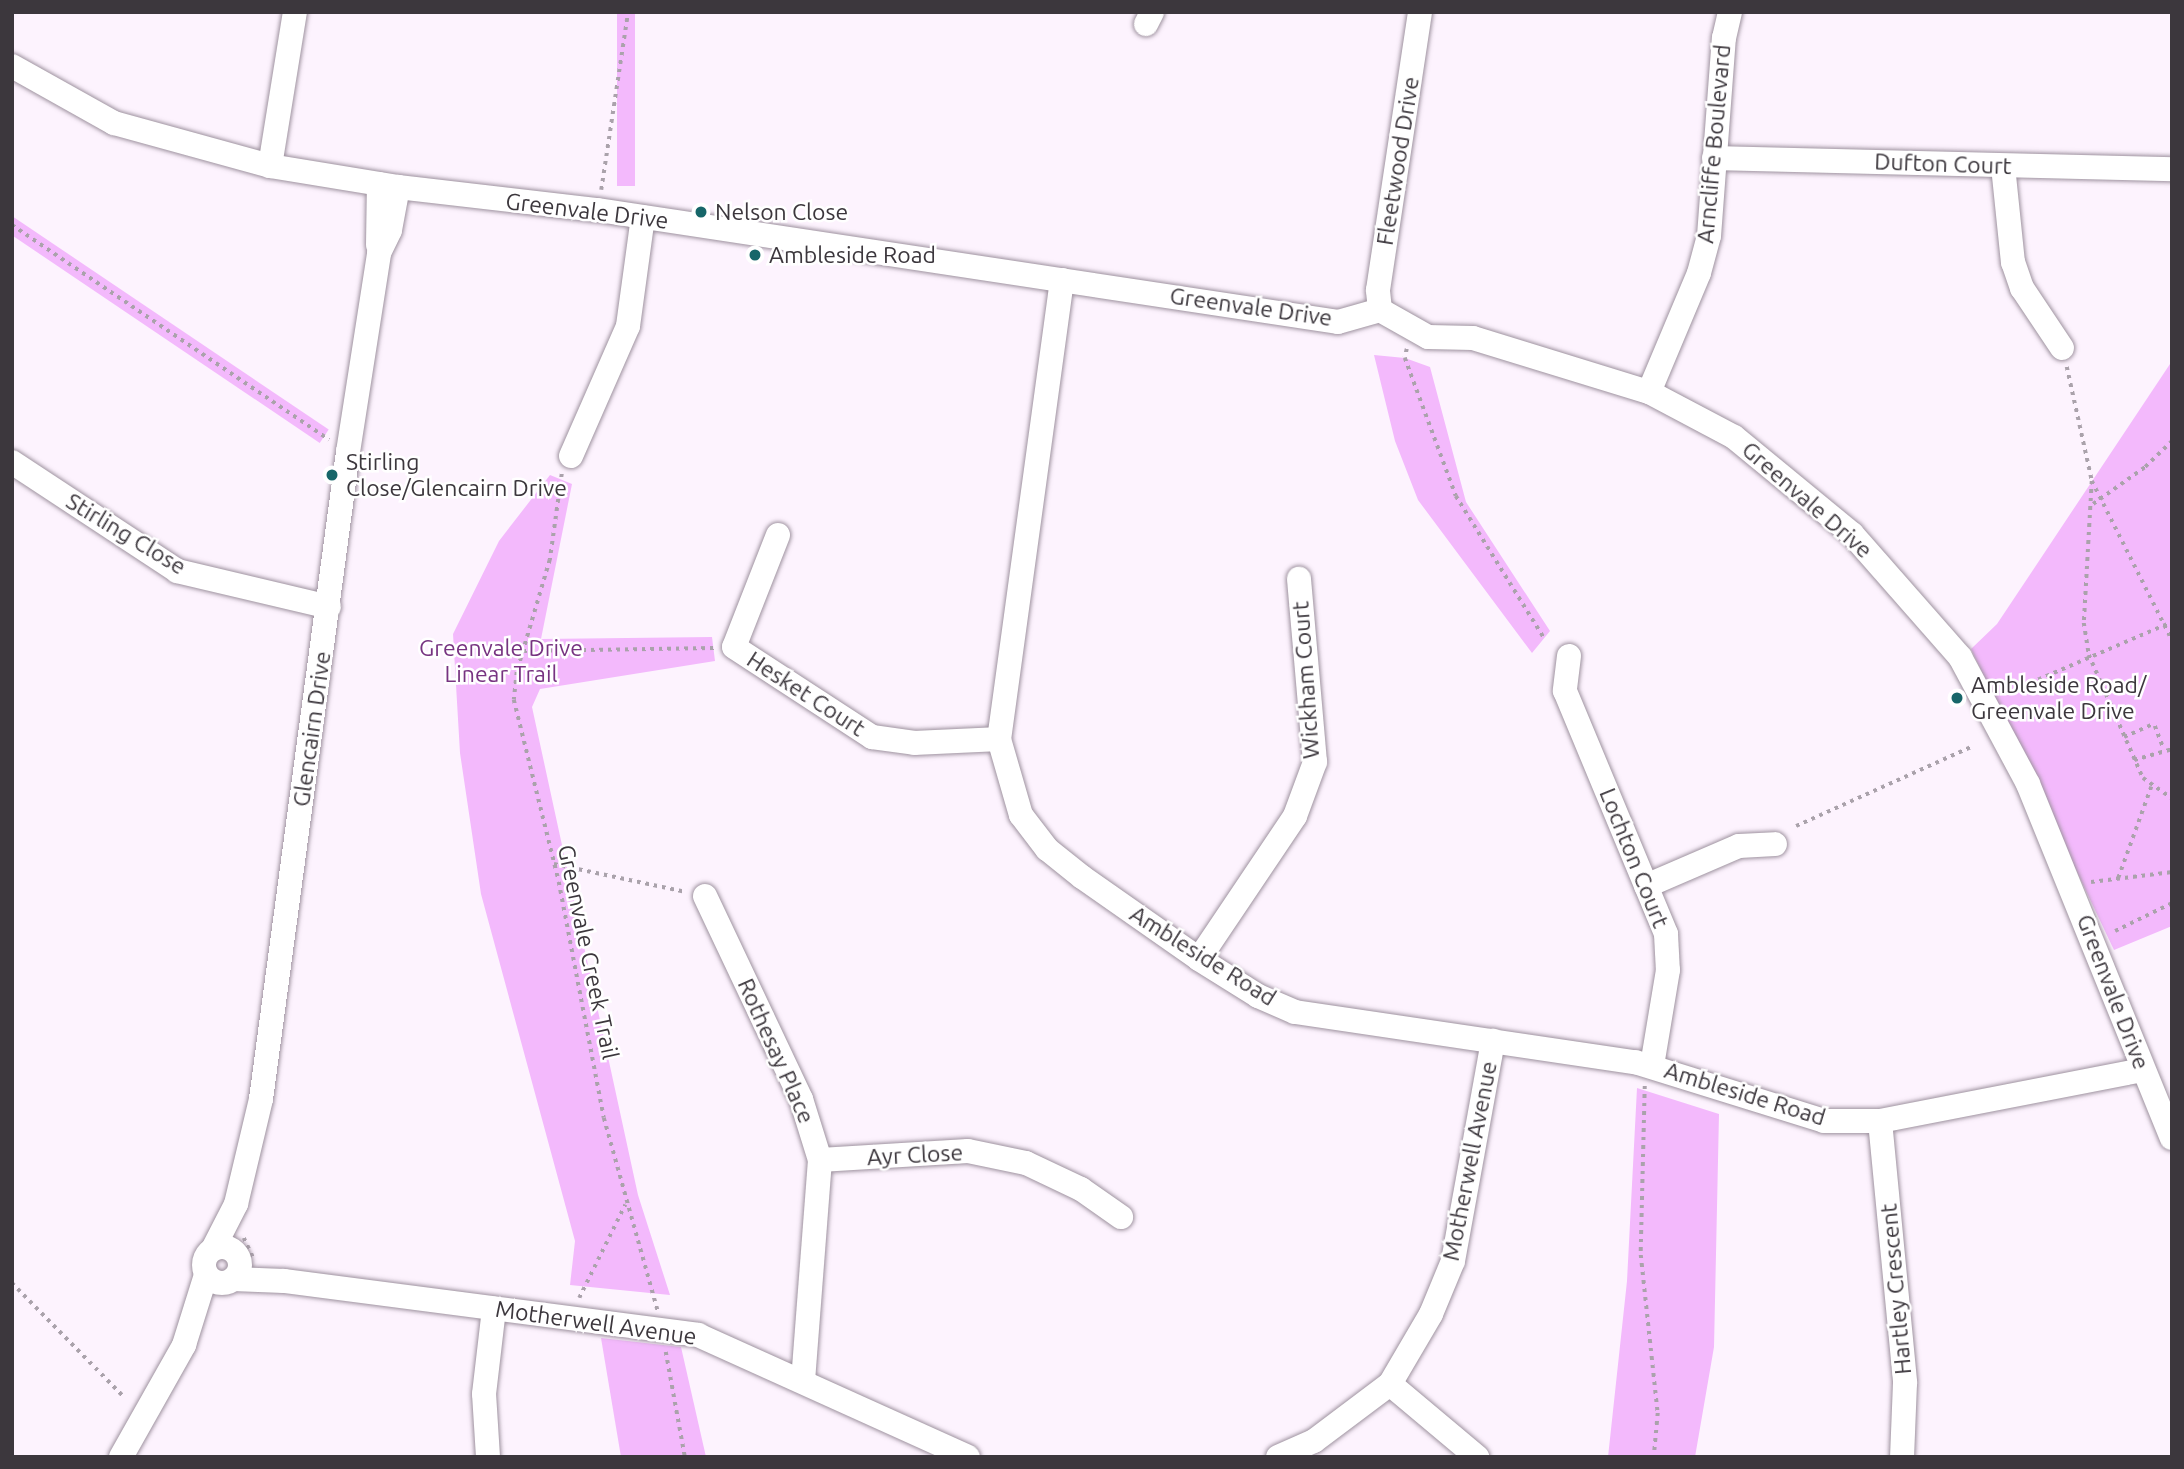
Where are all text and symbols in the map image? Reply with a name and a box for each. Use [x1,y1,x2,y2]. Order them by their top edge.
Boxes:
street label: Arncliffe Boulevard [1692,43,1736,245]
street label: Fleetwood Drive [1371,75,1425,247]
street label: Dufton Court [1874,148,2012,180]
street label: Greenvale Drive [504,187,670,235]
place label: Nelson Close [715,198,848,226]
marker: Nelson Close [693,204,709,220]
place label: Ambleside Road [769,241,936,269]
marker: Ambleside Road [747,247,763,263]
street label: Greenvale Drive [1168,282,1334,332]
street label: Greenvale Drive [1736,436,1878,564]
place label: Stirling Close/Glencairn Drive [346,448,567,502]
marker: Stirling Close/Glencairn Drive [324,467,340,483]
street label: Stirling Close [61,487,191,581]
street label: Wickham Court [1287,600,1325,760]
park label: Greenvale Drive Linear Trail [419,634,583,688]
street label: Hesket Court [742,646,870,742]
street label: Glencairn Drive [287,650,337,808]
place label: Ambleside Road/ Greenvale Drive [1971,671,2146,725]
marker: Ambleside Road/ Greenvale Drive [1949,690,1965,706]
street label: Lochton Court [1593,784,1675,932]
street label: Greenvale Creek Trail [552,842,624,1062]
street label: Ambleside Road [1125,900,1281,1012]
street label: Greenvale Drive [2071,911,2155,1073]
street label: Rothesay Place [732,974,820,1128]
street label: Ambleside Road [1661,1056,1829,1132]
street label: Motherwell Avenue [1437,1059,1503,1263]
street label: Ayr Close [866,1139,964,1171]
street label: Hartley Crescent [1875,1202,1917,1376]
street label: Motherwell Avenue [494,1295,698,1351]

